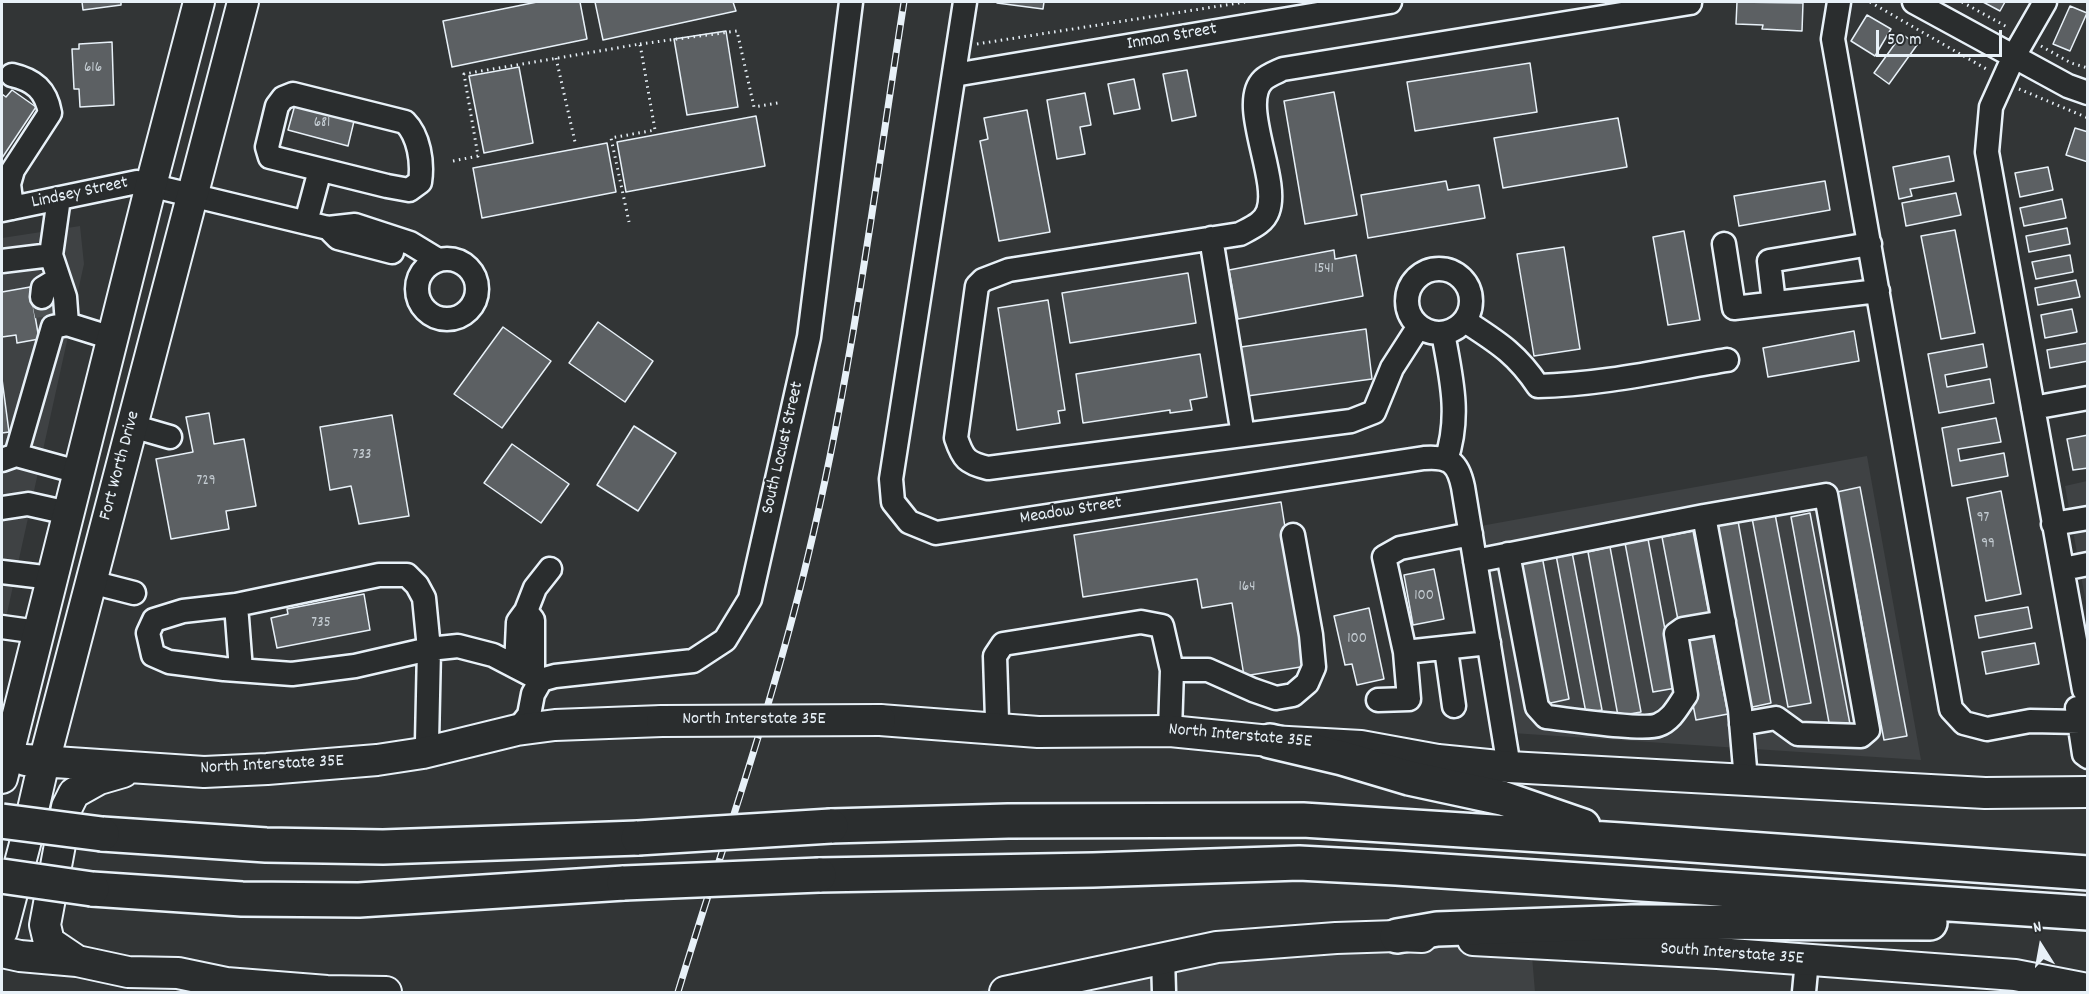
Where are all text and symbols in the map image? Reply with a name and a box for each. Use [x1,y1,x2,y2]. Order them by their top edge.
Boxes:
scale bar [1879,18,2005,56]
street label: Inman Street [1125,19,1219,57]
text: 50 m [1887,28,1922,53]
house number: 616 [84,60,102,78]
house number: 681 [314,115,330,133]
street label: Lindsey Street [30,173,130,215]
house number: 1541 [1314,261,1334,279]
street label: South Locust Street [758,380,810,516]
street label: Fort Worth Drive [96,409,146,523]
house number: 733 [352,447,372,465]
house number: 729 [196,473,216,491]
street label: Meadow Street [1019,493,1123,531]
house number: 97 [1977,510,1989,528]
house number: 99 [1981,536,1995,554]
house number: 164 [1239,579,1255,597]
house number: 100 [1414,588,1434,606]
house number: 735 [311,615,331,633]
house number: 100 [1347,631,1367,649]
street label: North Interstate 35E [682,710,826,732]
street label: North Interstate 35E [1168,720,1312,754]
street label: North Interstate 35E [200,751,344,781]
north arrow [2011,916,2071,976]
text: N [2031,916,2044,940]
street label: South Interstate 35E [1660,939,1804,971]

